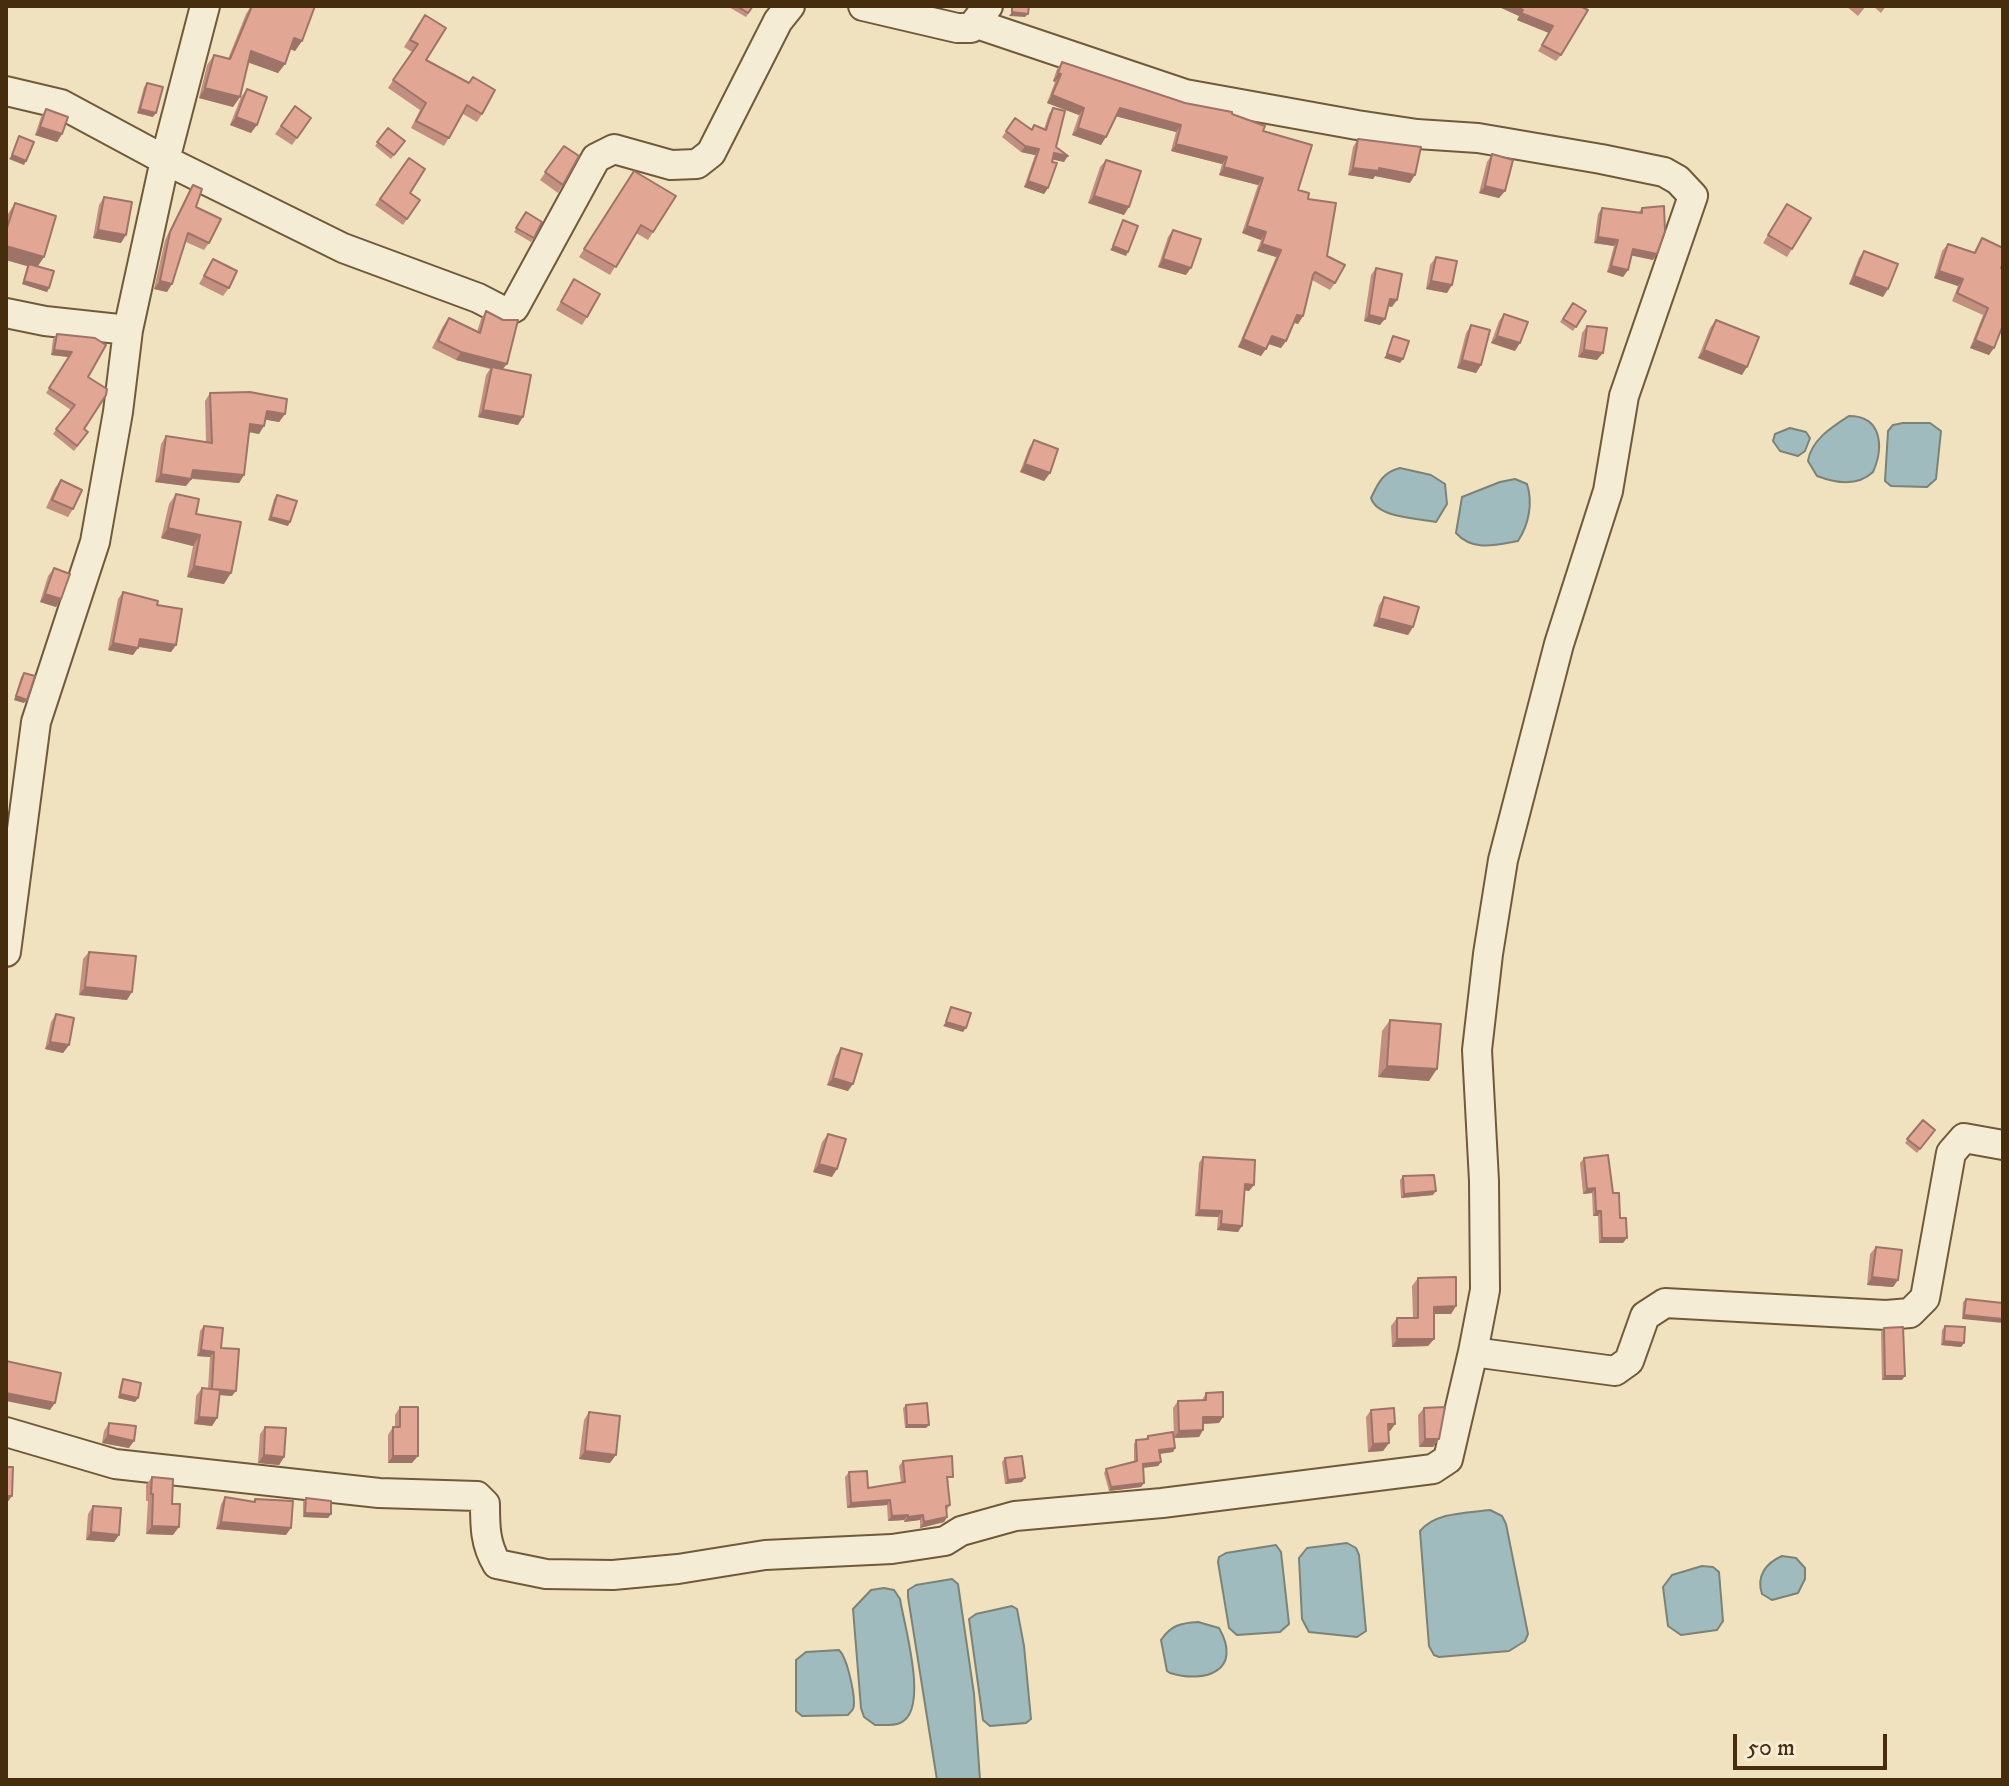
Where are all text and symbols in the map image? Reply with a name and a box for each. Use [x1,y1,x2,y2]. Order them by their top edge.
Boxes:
scale bar [1737,1718,1891,1768]
text: 50 m [1747,1733,1795,1763]

